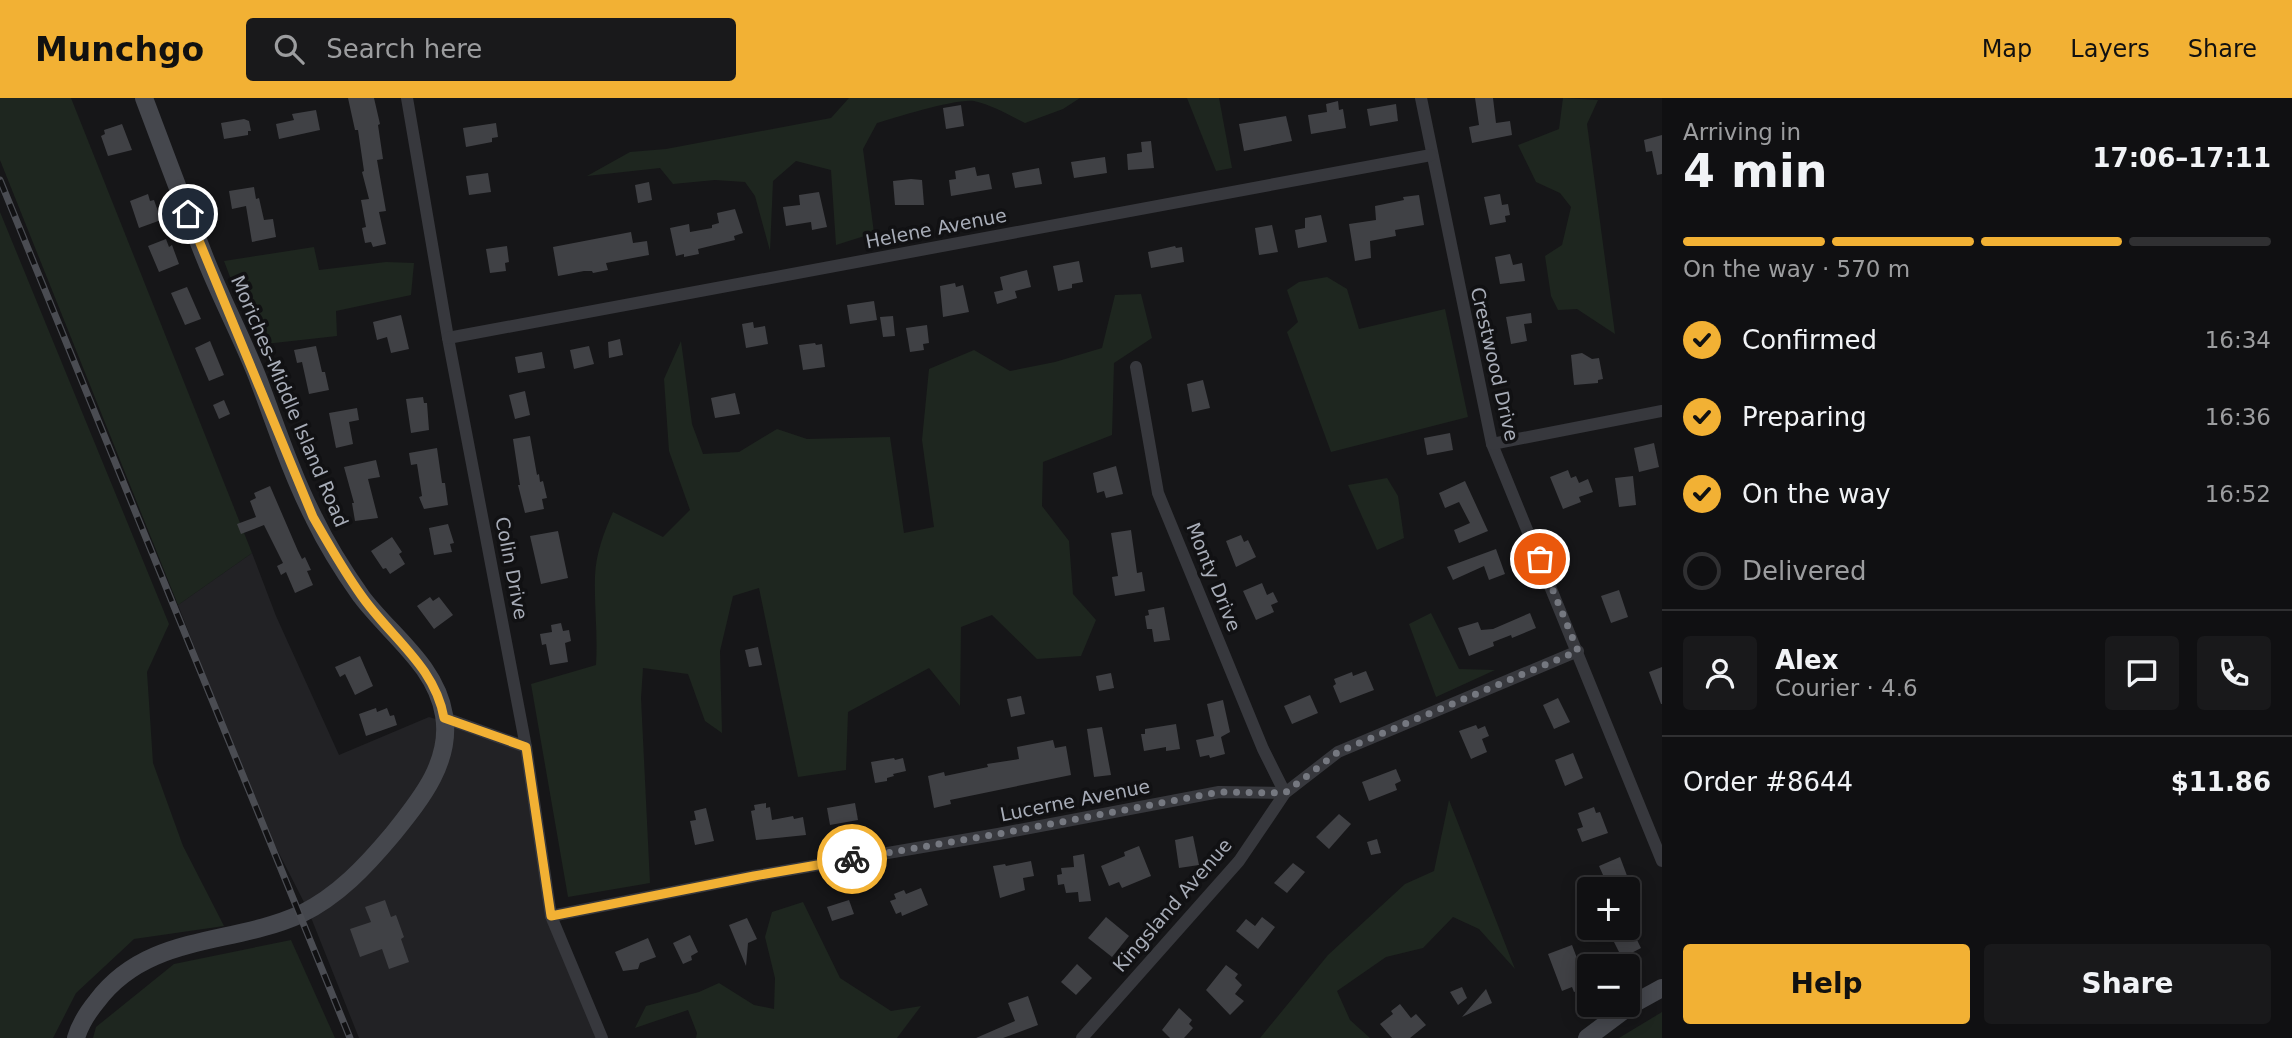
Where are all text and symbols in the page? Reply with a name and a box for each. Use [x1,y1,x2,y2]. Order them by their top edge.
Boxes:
search box [246,18,736,81]
text: Munchgo [35,30,204,69]
icon: search [270,30,308,68]
text: Search here [326,34,482,64]
text: Map [1982,35,2032,63]
text: Layers [2070,35,2150,63]
text: Share [2188,35,2257,63]
text: Arriving in [1683,119,1801,145]
text: 17:06–17:11 [2092,143,2271,173]
text: 4 min [1683,144,1827,198]
pin [158,184,218,244]
icon: home [169,195,207,233]
street label: Helene Avenue [864,204,1008,252]
text: On the way · 570 m [1683,256,1910,282]
street label: Moriches-Middle Island Road [227,272,353,530]
street label: Crestwood Drive [1467,285,1523,443]
icon: check [1683,321,1721,359]
text: Confirmed [1742,325,1877,355]
text: 16:34 [2205,327,2271,353]
icon: check [1683,398,1721,436]
text: Preparing [1742,402,1867,432]
text: 16:36 [2205,404,2271,430]
icon: check [1683,475,1721,513]
text: On the way [1742,479,1891,509]
text: 16:52 [2205,481,2271,507]
street label: Colin Drive [491,515,533,621]
street label: Monty Drive [1182,519,1246,635]
pin [1510,529,1570,589]
icon: bag [1521,540,1559,578]
text: Delivered [1742,556,1866,586]
button: person [1683,636,1757,710]
button: chat [2105,636,2179,710]
button: phone [2197,636,2271,710]
text: Alex [1775,645,1838,675]
text: Courier · 4.6 [1775,675,1918,701]
text: Order #8644 [1683,767,1853,797]
text: $11.86 [2171,767,2271,797]
street label: Lucerne Avenue [998,775,1152,825]
courier [817,824,887,894]
street label: Kingsland Avenue [1108,834,1236,976]
icon: bike [833,840,871,878]
map controls [1577,877,1640,1017]
button: + [1577,877,1640,940]
button: Help [1683,944,1970,1024]
button: Share [1984,944,2271,1024]
button: − [1577,954,1640,1017]

